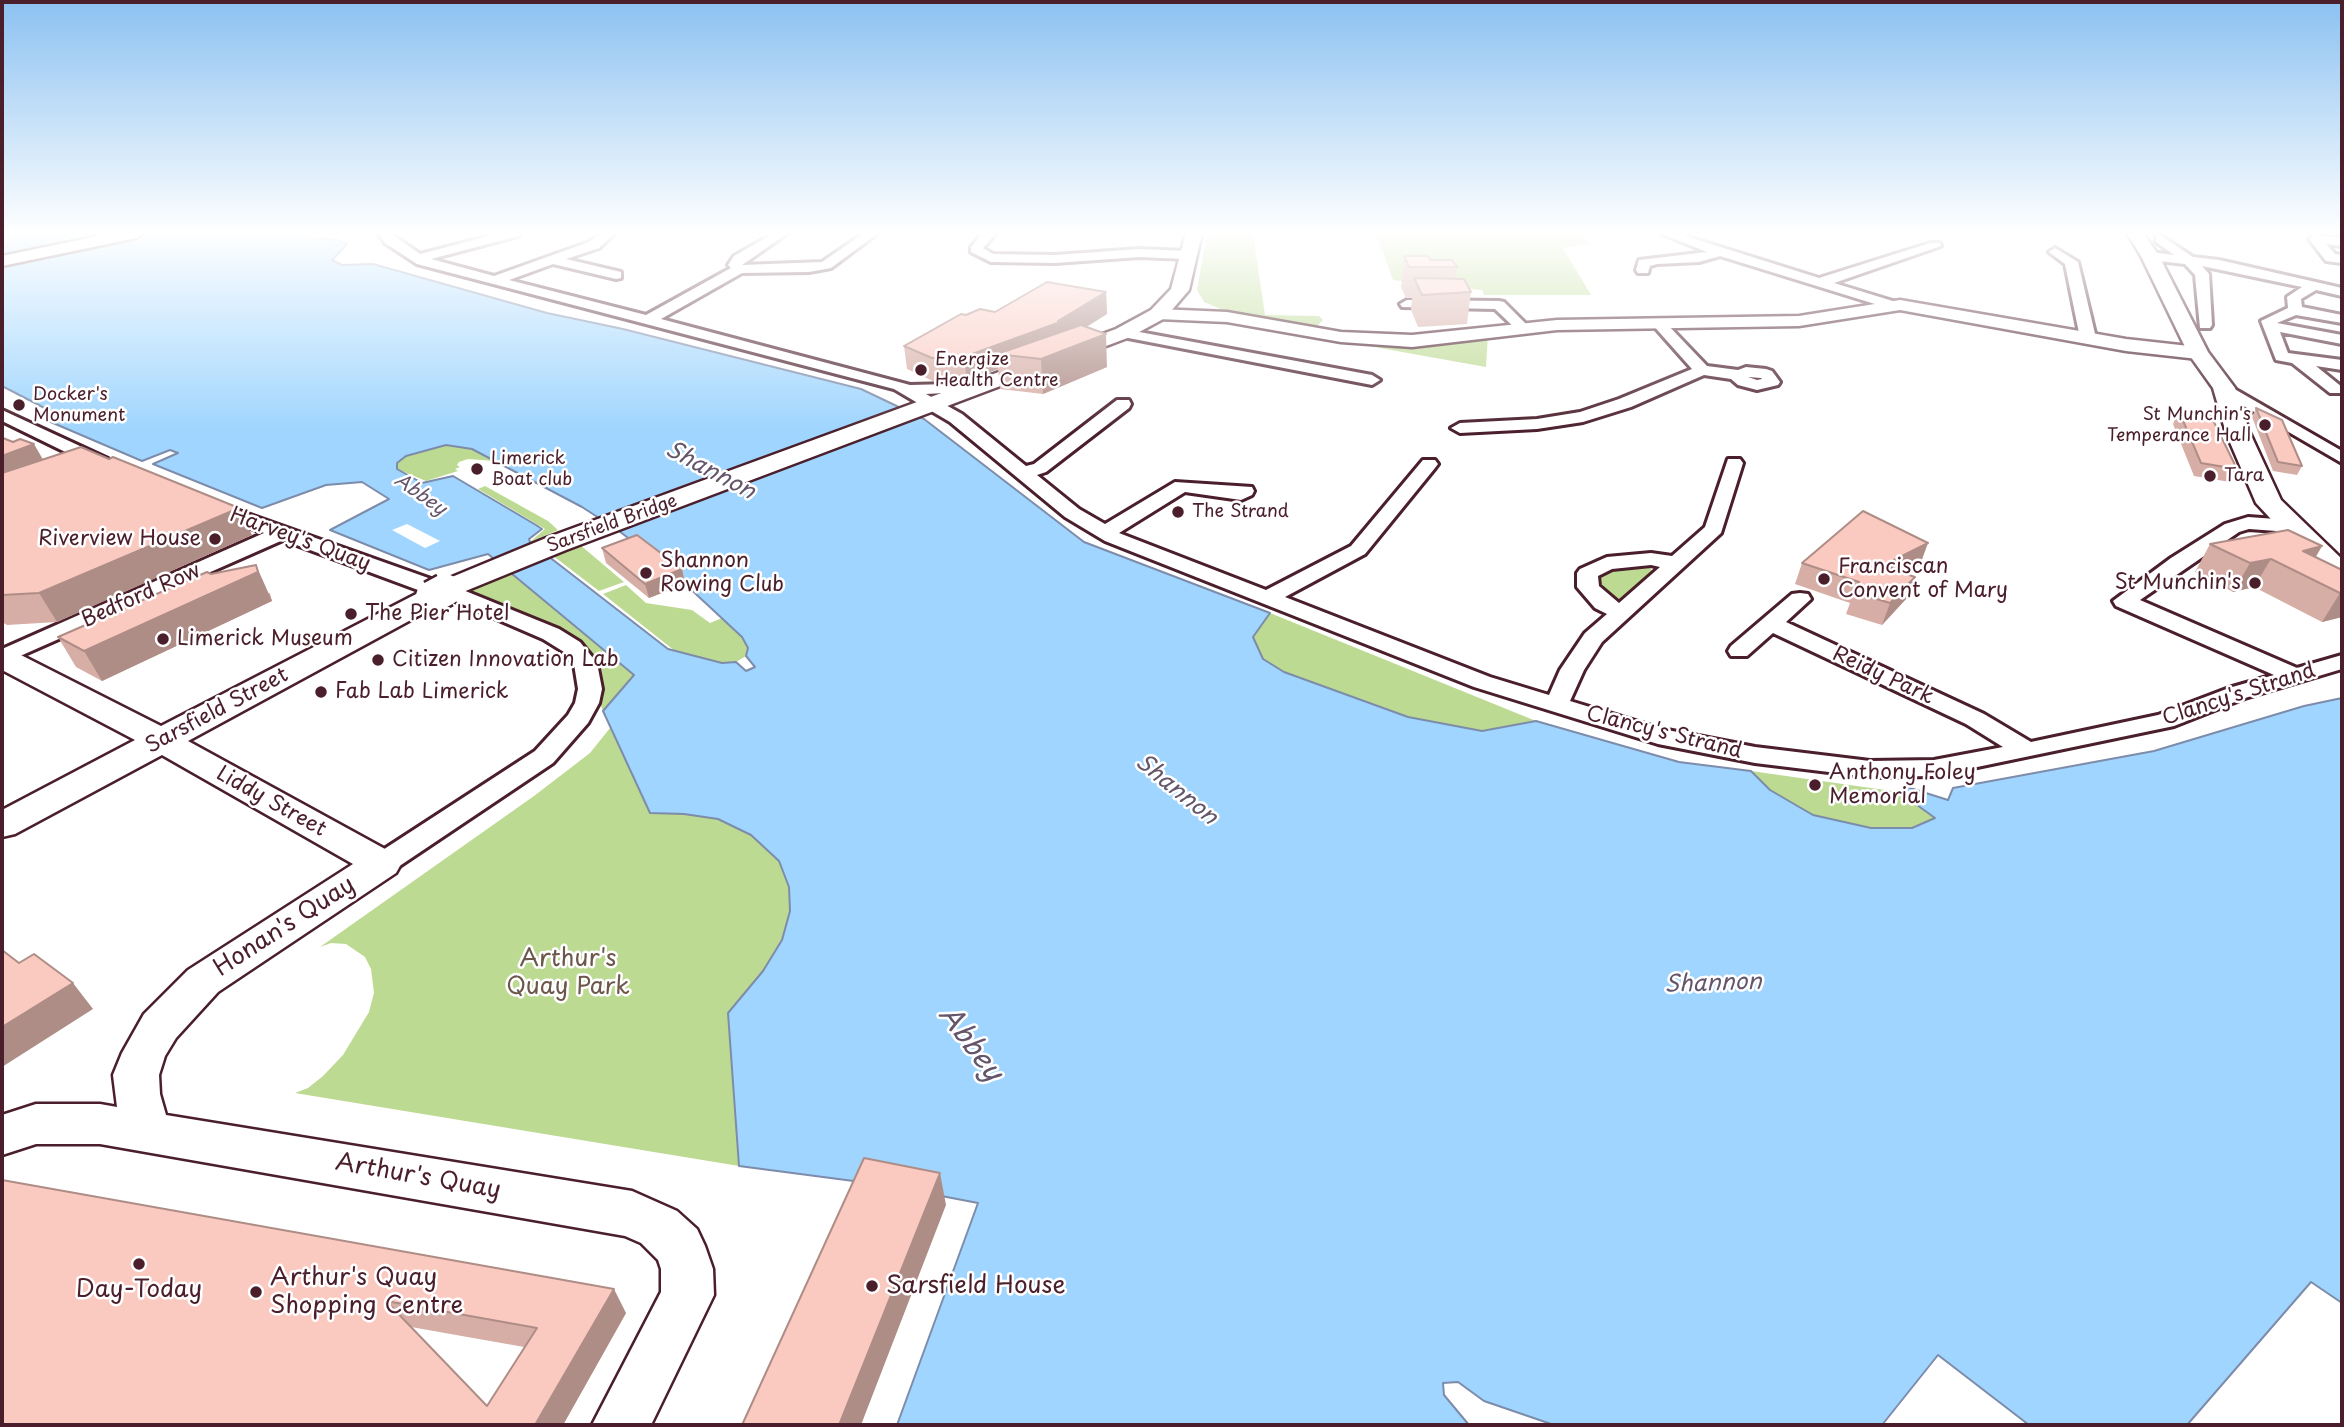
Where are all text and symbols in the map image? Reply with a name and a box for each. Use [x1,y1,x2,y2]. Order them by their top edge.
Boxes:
place label: Energize Health Centre [935,349,1059,392]
marker: Energize Health Centre [913,362,929,378]
place label: Docker's Monument [33,384,125,426]
marker: Docker's Monument [11,397,27,413]
place label: St Munchin's Temperance Hall [2107,404,2251,446]
marker: St Munchin's Temperance Hall [2257,417,2273,433]
water label: Shannon [660,436,760,506]
place label: Limerick Boat club [491,448,572,490]
marker: Limerick Boat club [469,461,485,477]
place label: Tara [2224,465,2264,487]
marker: Tara [2202,468,2218,484]
water label: Abbey [390,469,450,521]
street label: Sarsfield Bridge [544,490,680,558]
place label: The Strand [1192,501,1289,523]
street label: Harvey's Quay [226,503,374,577]
marker: The Strand [1170,504,1186,520]
place label: Riverview House [38,526,201,552]
marker: Riverview House [207,531,223,547]
place label: Shannon Rowing Club [660,548,784,598]
place label: Franciscan Convent of Mary [1838,554,2008,604]
street label: Bedford Row [78,559,204,633]
marker: Shannon Rowing Club [638,565,654,581]
place label: St Munchin's [2115,570,2241,596]
marker: Franciscan Convent of Mary [1816,571,1832,587]
marker: St Munchin's [2247,575,2263,591]
place label: The Pier Hotel [365,601,509,627]
marker: The Pier Hotel [343,606,359,622]
place label: Limerick Museum [177,626,353,652]
marker: Limerick Museum [155,631,171,647]
street label: Reidy Park [1828,642,1938,710]
place label: Citizen Innovation Lab [392,647,619,673]
marker: Citizen Innovation Lab [370,652,386,668]
street label: Clancy's Strand [2159,658,2319,732]
street label: Sarsfield Street [141,663,293,759]
place label: Fab Lab Limerick [335,679,509,705]
marker: Fab Lab Limerick [313,684,329,700]
street label: Clancy's Strand [1584,701,1744,765]
water label: Shannon [1129,749,1223,831]
place label: Anthony Foley Memorial [1829,760,1976,810]
street label: Liddy Street [212,761,330,843]
marker: Anthony Foley Memorial [1807,777,1823,793]
street label: Honan's Quay [209,871,361,983]
park label: Arthur's Quay Park [506,945,630,1001]
water label: Shannon [1664,969,1762,999]
water label: Abbey [931,1000,1009,1088]
street label: Arthur's Quay [333,1148,503,1206]
marker: Day-Today [131,1256,147,1272]
place label: Arthur's Quay Shopping Centre [270,1264,463,1320]
place label: Sarsfield House [886,1272,1065,1300]
place label: Day-Today [76,1276,202,1304]
marker: Sarsfield House [864,1278,880,1294]
marker: Arthur's Quay Shopping Centre [248,1284,264,1300]

